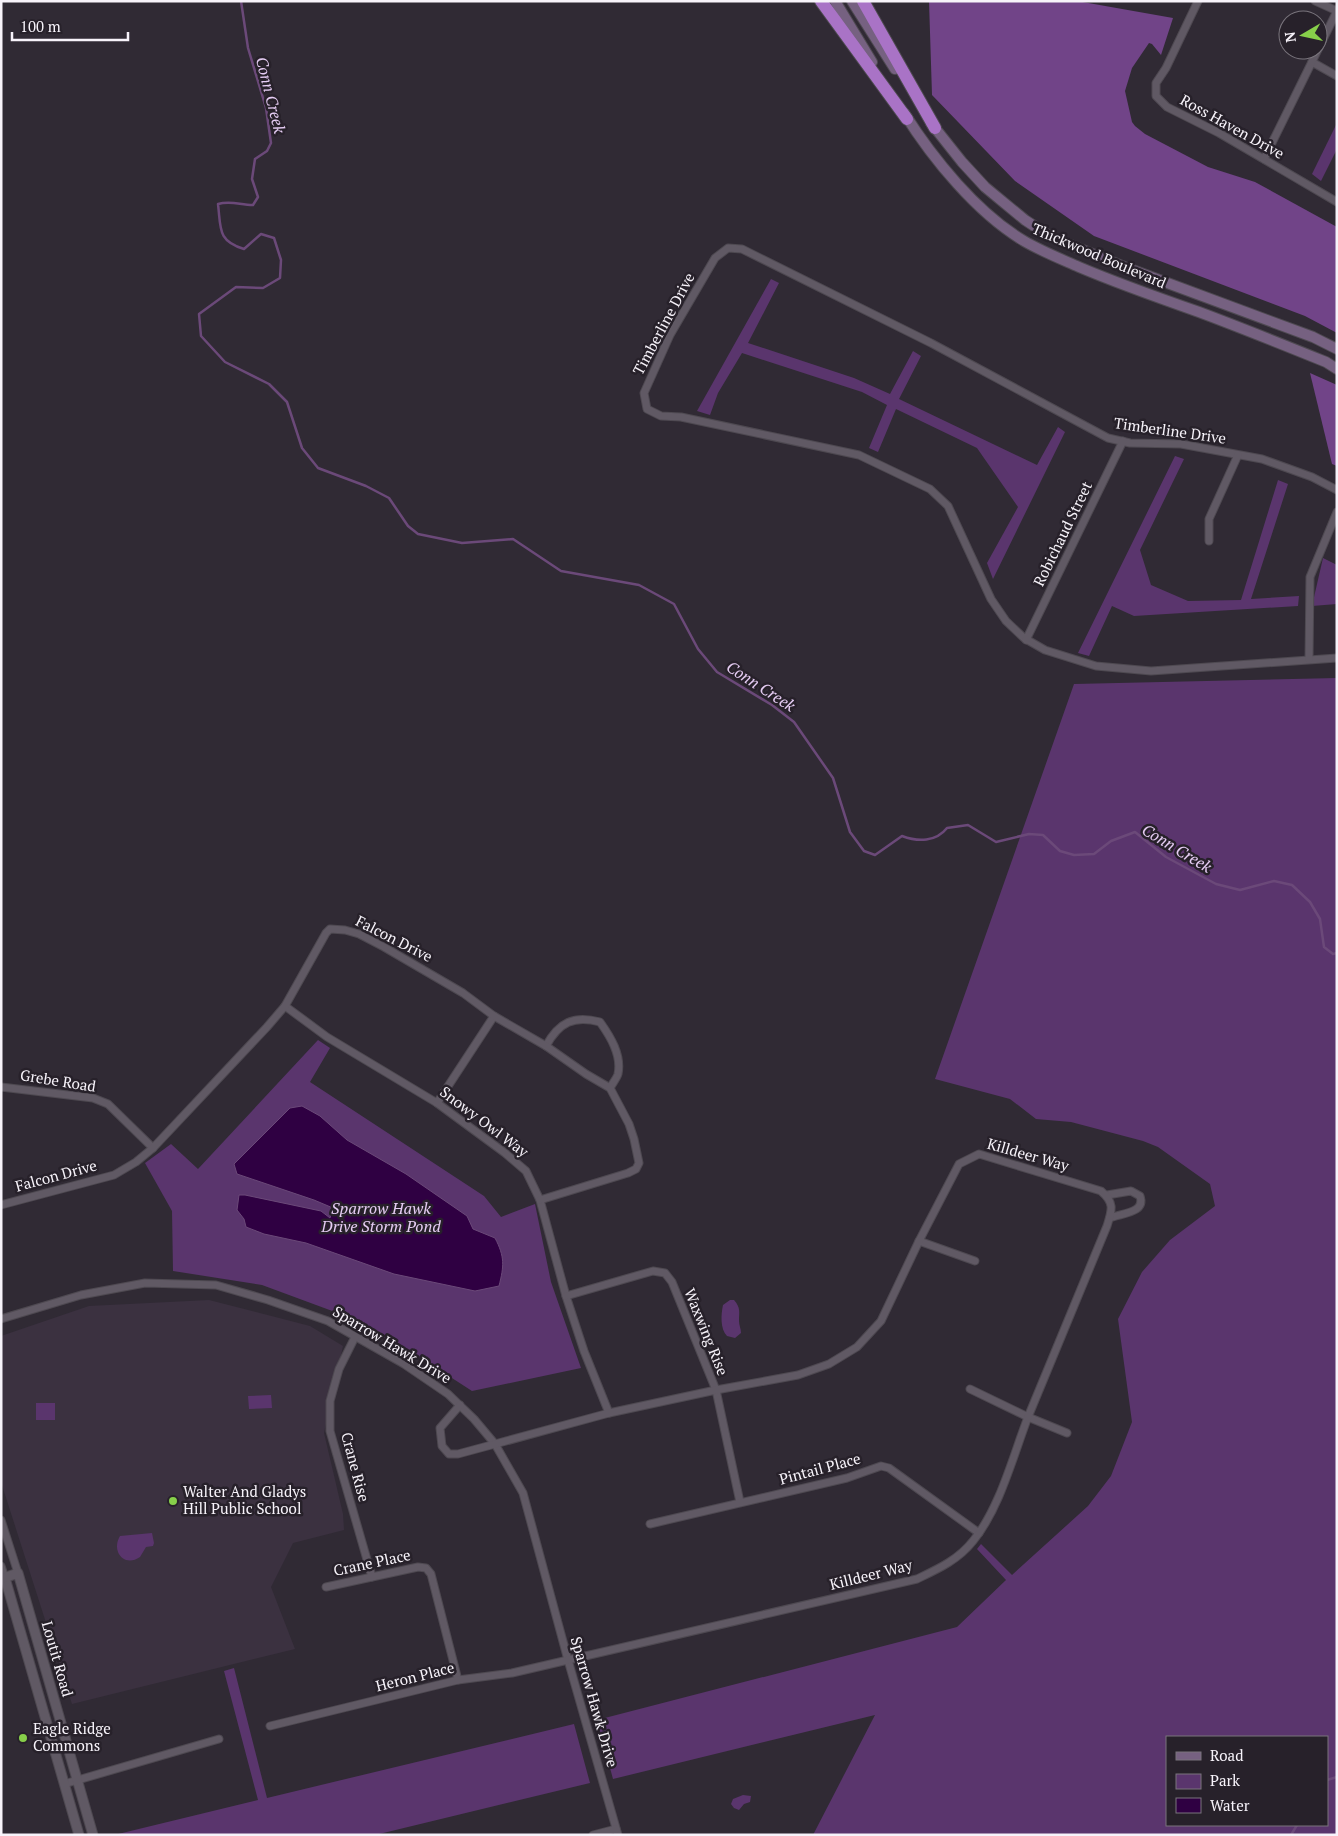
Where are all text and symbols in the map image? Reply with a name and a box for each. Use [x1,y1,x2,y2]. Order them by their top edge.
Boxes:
scale bar [12,10,129,42]
north arrow [1278,10,1328,60]
text: 100 m [20,16,61,36]
text: N [1279,30,1300,44]
water label: Conn Creek [251,54,291,136]
street label: Ross Haven Drive [1177,89,1288,163]
street label: Thickwood Boulevard [1029,218,1169,292]
street label: Timberline Drive [628,269,699,378]
street label: Timberline Drive [1113,412,1228,448]
street label: Robichaud Street [1028,477,1096,589]
water label: Conn Creek [722,655,800,717]
water label: Conn Creek [1138,818,1216,878]
street label: Falcon Drive [353,910,436,966]
street label: Grebe Road [19,1064,97,1096]
street label: Snowy Owl Way [436,1081,533,1161]
street label: Killdeer Way [985,1133,1072,1175]
street label: Falcon Drive [13,1155,99,1196]
water label: Sparrow Hawk Drive Storm Pond [320,1197,441,1237]
street label: Waxwing Rise [680,1285,734,1378]
street label: Sparrow Hawk Drive [330,1301,455,1387]
street label: Crane Rise [337,1430,375,1504]
street label: Pintail Place [777,1448,863,1488]
place label: Walter And Gladys Hill Public School [183,1481,306,1518]
marker: Walter And Gladys Hill Public School [167,1495,179,1507]
street label: Crane Place [331,1544,412,1580]
street label: Killdeer Way [827,1554,914,1594]
street label: Loutit Road [38,1619,78,1699]
street label: Sparrow Hawk Drive [567,1634,623,1769]
street label: Heron Place [373,1657,456,1695]
place label: Eagle Ridge Commons [33,1718,111,1755]
marker: Eagle Ridge Commons [17,1732,29,1744]
legend [1166,1736,1328,1826]
text: Road [1210,1745,1243,1765]
text: Park [1210,1770,1240,1790]
text: Water [1210,1795,1250,1815]

